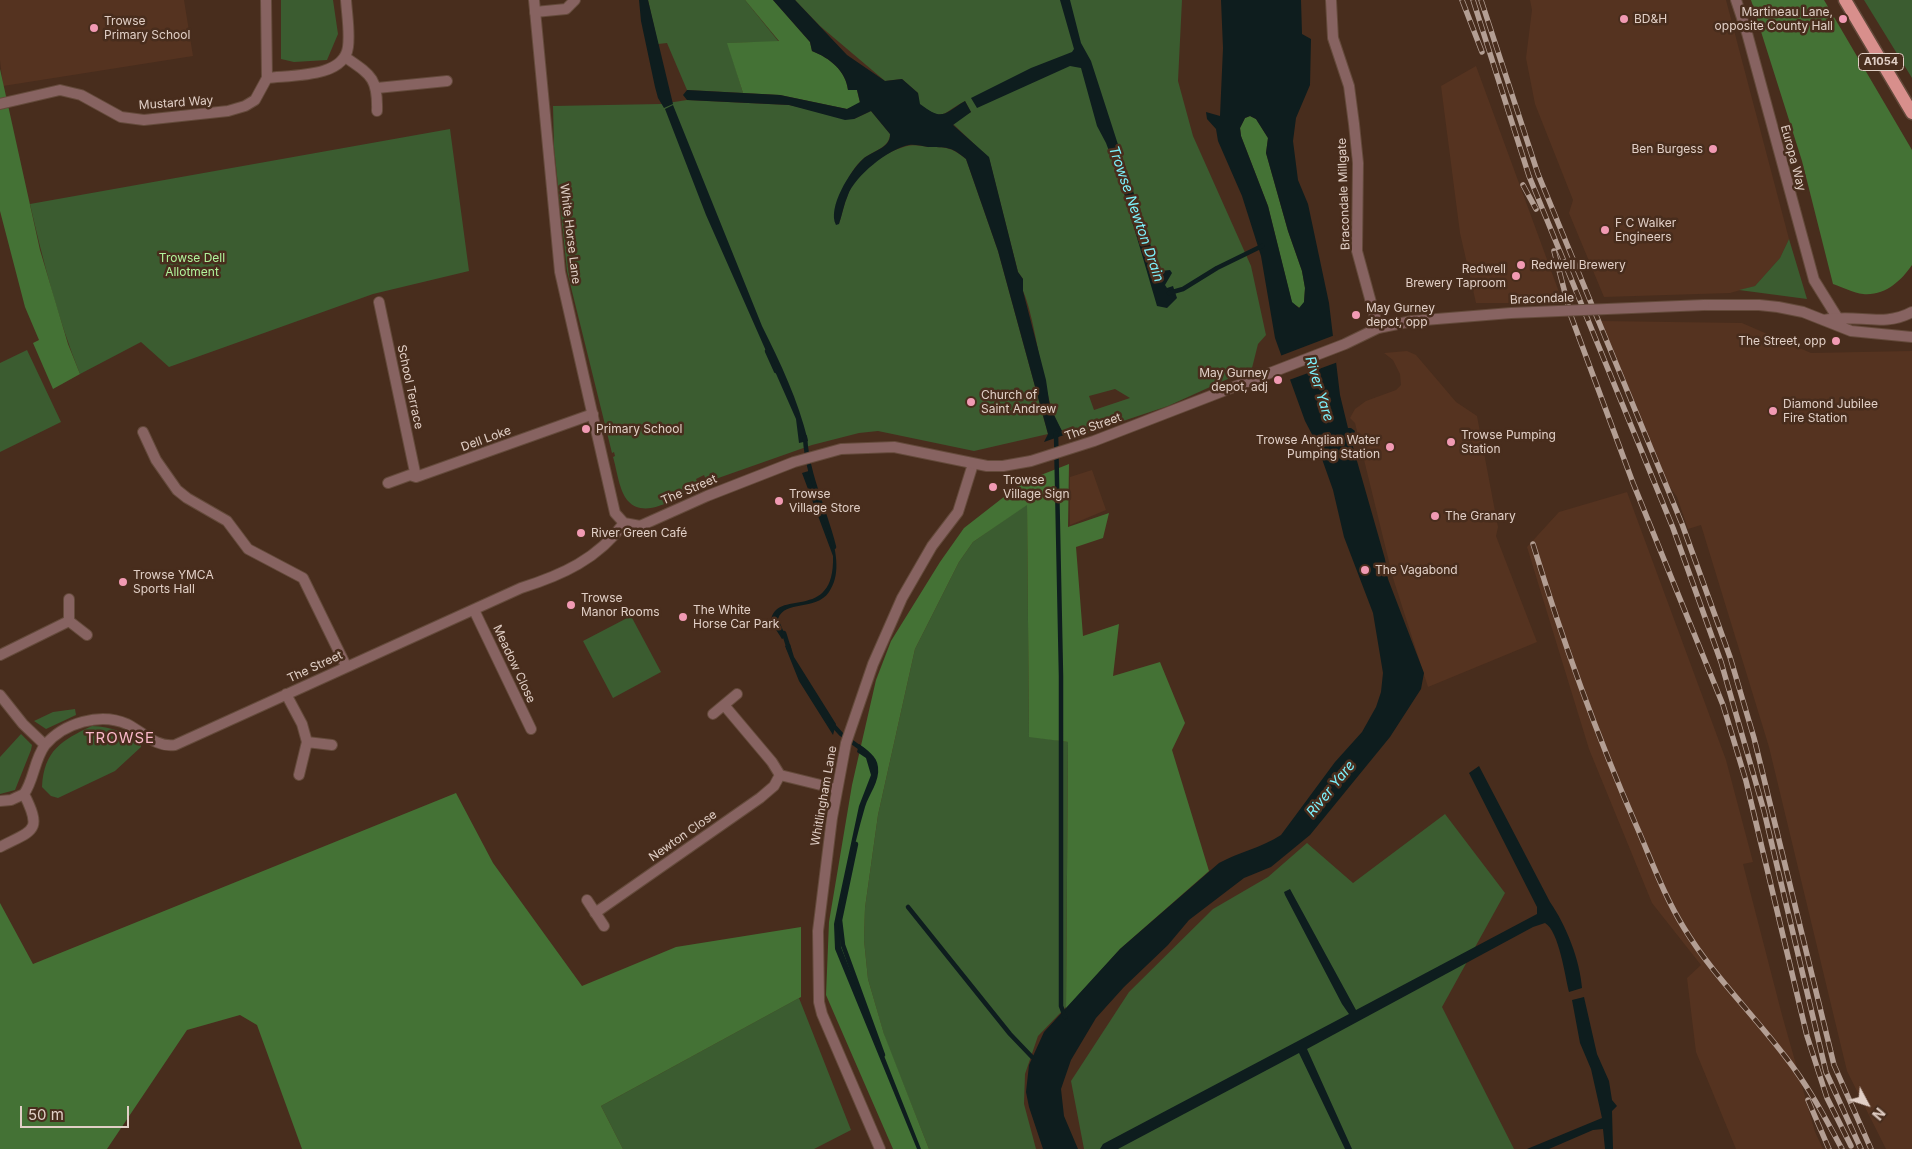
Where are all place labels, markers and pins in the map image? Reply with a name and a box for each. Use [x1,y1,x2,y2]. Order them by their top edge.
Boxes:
place label: Martineau Lane, opposite County Hall [1715,5,1833,33]
place label: BD&H [1634,12,1667,26]
marker: BD&H [1618,13,1630,25]
marker: Martineau Lane, opposite County Hall [1837,13,1849,25]
place label: Trowse Primary School [104,14,190,42]
marker: Trowse Primary School [88,22,100,34]
place label: Ben Burgess [1631,142,1703,156]
marker: Ben Burgess [1707,143,1719,155]
place label: F C Walker Engineers [1615,216,1676,244]
marker: F C Walker Engineers [1599,224,1611,236]
place label: Redwell Brewery [1531,258,1626,272]
marker: Redwell Brewery [1515,259,1527,271]
place label: Redwell Brewery Taproom [1405,262,1506,290]
marker: Redwell Brewery Taproom [1510,270,1522,282]
place label: May Gurney depot, opp [1366,301,1435,329]
marker: May Gurney depot, opp [1350,309,1362,321]
place label: The Street, opp [1738,334,1826,348]
marker: The Street, opp [1830,335,1842,347]
place label: May Gurney depot, adj [1199,366,1268,394]
marker: May Gurney depot, adj [1272,374,1284,386]
place label: Church of Saint Andrew [981,388,1056,416]
marker: Church of Saint Andrew [965,396,977,408]
place label: Diamond Jubilee Fire Station [1783,397,1878,425]
marker: Diamond Jubilee Fire Station [1767,405,1779,417]
place label: Primary School [596,422,682,436]
marker: Primary School [580,423,592,435]
place label: Trowse Pumping Station [1461,428,1556,456]
place label: Trowse Anglian Water Pumping Station [1256,433,1380,461]
marker: Trowse Pumping Station [1445,436,1457,448]
marker: Trowse Anglian Water Pumping Station [1384,441,1396,453]
place label: Trowse Village Sign [1003,473,1070,501]
marker: Trowse Village Sign [987,481,999,493]
place label: Trowse Village Store [789,487,860,515]
marker: Trowse Village Store [773,495,785,507]
place label: The Granary [1445,509,1516,523]
marker: The Granary [1429,510,1441,522]
place label: River Green Café [591,526,687,540]
marker: River Green Café [575,527,587,539]
place label: The Vagabond [1375,563,1458,577]
marker: The Vagabond [1359,564,1371,576]
place label: Trowse YMCA Sports Hall [133,568,214,596]
marker: Trowse YMCA Sports Hall [117,576,129,588]
place label: Trowse Manor Rooms [581,591,660,619]
marker: Trowse Manor Rooms [565,599,577,611]
place label: The White Horse Car Park [693,603,779,631]
marker: The White Horse Car Park [677,611,689,623]

